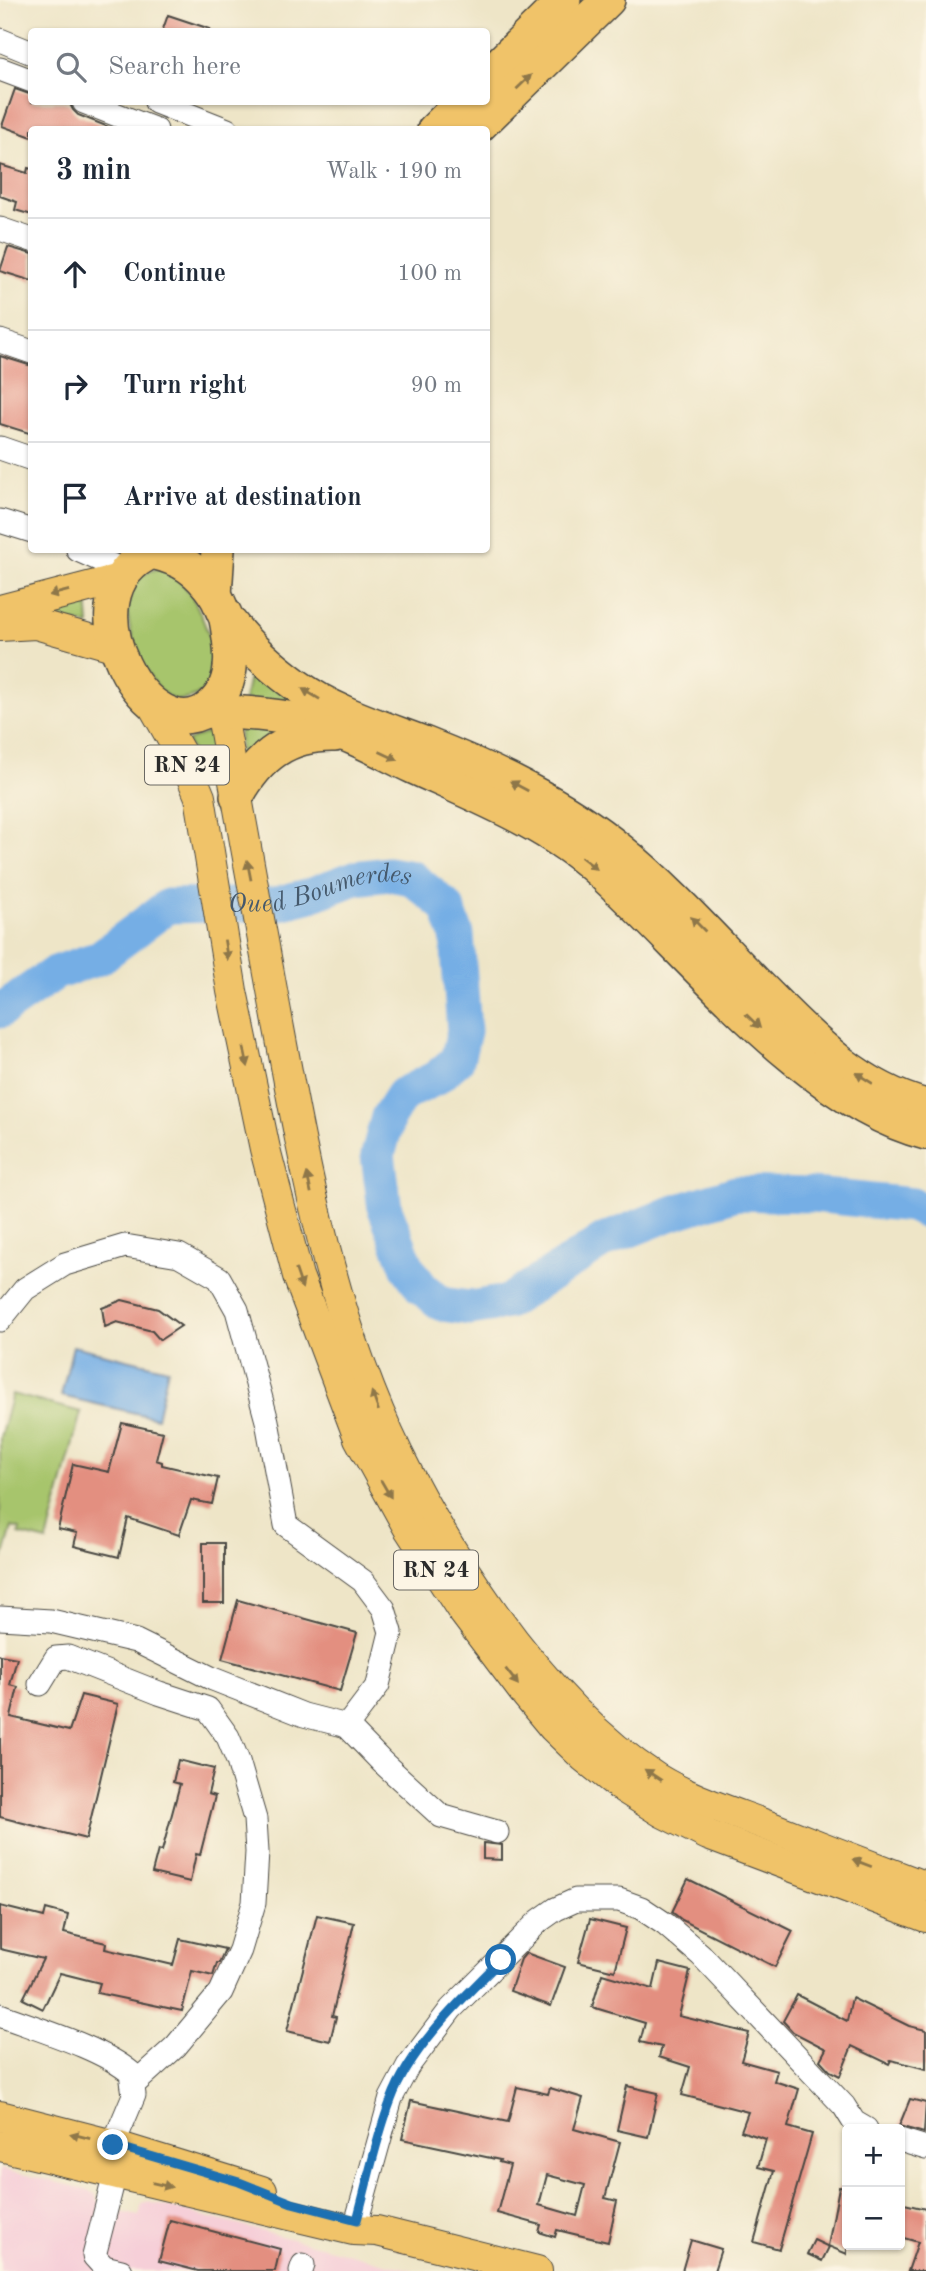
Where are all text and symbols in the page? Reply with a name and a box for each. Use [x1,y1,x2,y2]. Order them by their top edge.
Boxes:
search box [28,28,490,105]
icon: search [52,48,90,86]
text: Search here [108,54,241,80]
one-way arrow [515,73,532,90]
text: 3 min [56,156,131,186]
text: Walk · 190 m [326,160,462,183]
icon: ahead [56,255,94,293]
text: Continue [123,261,226,287]
text: 100 m [397,262,462,285]
icon: right [56,367,94,405]
text: Turn right [123,373,246,399]
text: 90 m [411,374,462,397]
icon: arrive [56,479,94,517]
text: Arrive at destination [123,485,362,511]
one-way arrow [48,588,70,599]
one-way arrow [301,688,320,700]
road number: RN 24 [145,746,229,785]
one-way arrow [379,750,399,762]
one-way arrow [509,780,529,792]
one-way arrow [580,856,598,870]
one-way arrow [244,859,255,881]
water label: Oued Boumerdes [228,861,414,918]
one-way arrow [689,916,706,933]
one-way arrow [221,939,232,961]
one-way arrow [744,1012,761,1028]
one-way arrow [241,1046,252,1068]
one-way arrow [854,1072,874,1085]
one-way arrow [303,1172,314,1194]
one-way arrow [294,1268,305,1289]
one-way arrow [369,1390,380,1411]
one-way arrow [380,1479,392,1498]
road number: RN 24 [394,1550,478,1590]
one-way arrow [505,1668,520,1686]
one-way arrow [644,1768,662,1782]
one-way arrow [852,1857,873,1868]
route start [485,1944,516,1975]
map controls [842,2124,905,2250]
button: + [842,2124,905,2187]
route end [97,2129,128,2160]
one-way arrow [69,2130,91,2141]
one-way arrow [151,2180,173,2191]
button: − [842,2187,905,2250]

